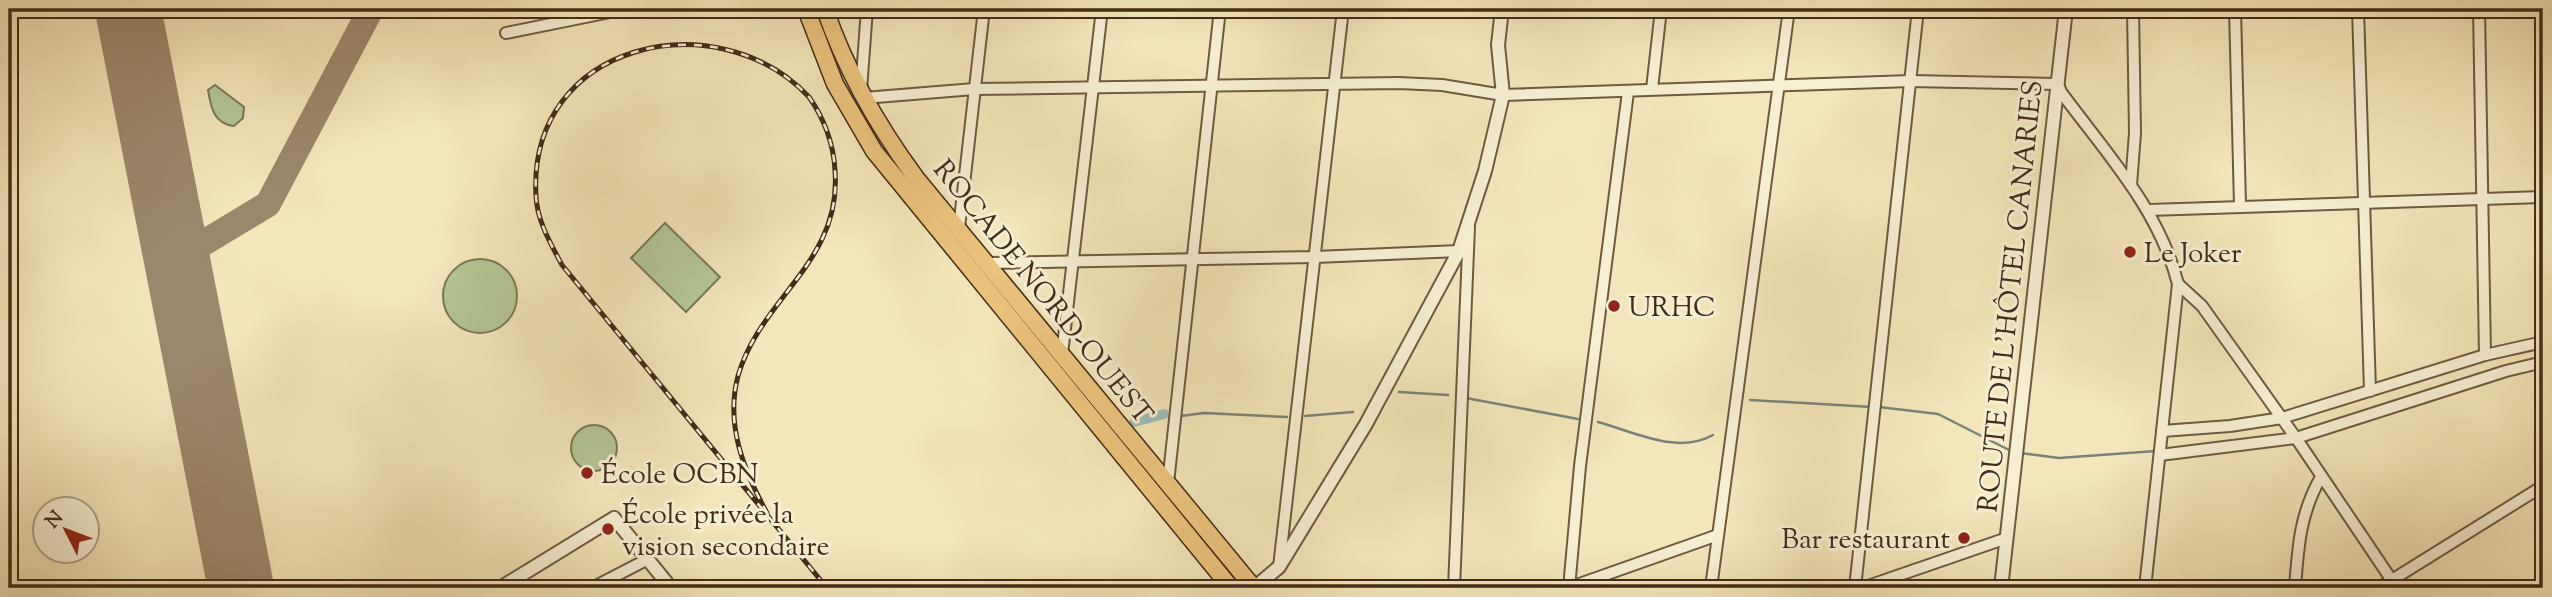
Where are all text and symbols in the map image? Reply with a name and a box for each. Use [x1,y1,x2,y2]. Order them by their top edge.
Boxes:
street label: ROUTE DE L'HÔTEL CANARIES [1969,78,2055,514]
street label: ROCADE NORD-OUEST [922,152,1161,434]
place label: Le Joker [2144,235,2242,275]
marker: Le Joker [2122,244,2138,260]
place label: URHC [1628,289,1716,329]
marker: URHC [1606,298,1622,314]
place label: École OCBN [601,456,758,496]
marker: École OCBN [579,465,595,481]
north arrow [32,496,102,566]
place label: École privée la vision secondaire [622,496,830,568]
text: N [40,506,70,535]
marker: École privée la vision secondaire [600,521,616,537]
place label: Bar restaurant [1781,521,1950,561]
marker: Bar restaurant [1956,530,1972,546]

